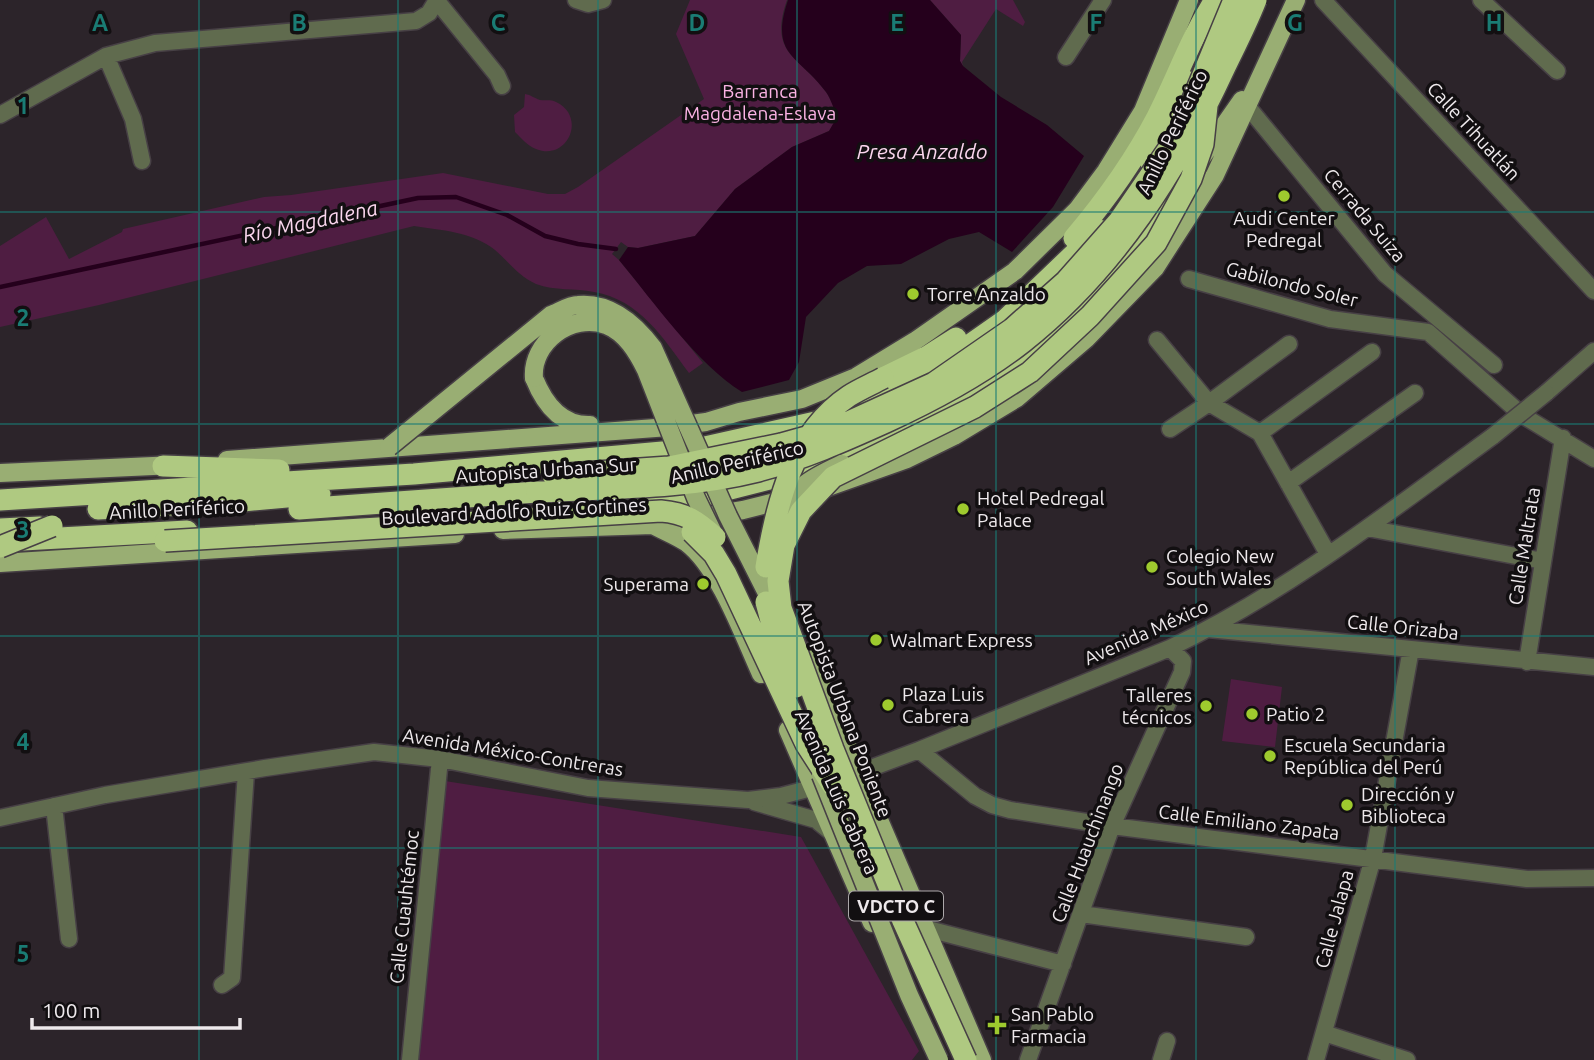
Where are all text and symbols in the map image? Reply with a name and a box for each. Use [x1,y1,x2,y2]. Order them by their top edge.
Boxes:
text: A [92,10,108,35]
text: B [291,10,307,35]
text: C [491,10,506,35]
text: D [689,10,705,35]
text: E [890,10,904,35]
text: F [1090,10,1103,35]
text: G [1287,10,1303,35]
text: H [1486,10,1502,35]
street label: Anillo Periférico [1132,66,1212,198]
street label: Calle Tihuatlán [1423,77,1525,185]
park label: Barranca Magdalena-Eslava [684,80,836,124]
text: 1 [17,93,29,118]
water label: Presa Anzaldo [857,139,987,163]
street label: Cerrada Suiza [1319,164,1411,266]
marker: Audi Center Pedregal [1276,188,1292,204]
water label: Río Magdalena [240,195,380,247]
place label: Audi Center Pedregal [1233,207,1335,251]
street label: Gabilondo Soler [1224,257,1360,311]
place label: Torre Anzaldo [927,283,1046,305]
marker: Torre Anzaldo [905,286,921,302]
text: 2 [17,305,29,330]
street label: Anillo Periférico [668,436,806,488]
street label: Autopista Urbana Sur [455,453,637,487]
street label: Calle Maltrata [1504,485,1544,607]
place label: Hotel Pedregal Palace [977,487,1105,531]
street label: Boulevard Adolfo Ruiz Cortines [381,493,647,529]
street label: Anillo Periférico [109,494,245,524]
marker: Hotel Pedregal Palace [955,501,971,517]
text: 3 [17,517,29,542]
place label: Colegio New South Wales [1166,545,1274,589]
marker: Colegio New South Wales [1144,559,1160,575]
place label: Superama [603,573,689,595]
marker: Superama [695,576,711,592]
street label: Avenida México [1080,595,1212,669]
street label: Autopista Urbana Poniente [793,598,897,820]
street label: Calle Orizaba [1346,610,1460,644]
place label: Walmart Express [890,629,1033,651]
marker: Walmart Express [868,632,884,648]
place label: Plaza Luis Cabrera [902,683,984,727]
place label: Talleres técnicos [1122,684,1192,728]
marker: Plaza Luis Cabrera [880,697,896,713]
marker: Talleres técnicos [1198,698,1214,714]
place label: Patio 2 [1266,703,1325,725]
street label: Avenida Luis Cabrera [791,706,883,878]
marker: Patio 2 [1244,706,1260,722]
street label: Avenida México-Contreras [401,724,625,780]
text: 4 [17,729,30,754]
place label: Escuela Secundaria República del Perú [1284,734,1446,778]
marker: Escuela Secundaria República del Perú [1262,748,1278,764]
street label: Calle Huauchinango [1046,760,1128,926]
place label: Dirección y Biblioteca [1361,783,1454,827]
marker: Dirección y Biblioteca [1339,797,1355,813]
street label: Calle Emiliano Zapata [1157,800,1341,844]
street label: Calle Cuauhtémoc [385,829,423,985]
street label: Calle Jalapa [1310,867,1358,971]
road number: VDCTO C [849,891,943,920]
text: 5 [17,941,29,966]
scale bar [32,986,240,1030]
text: 100 m [42,998,100,1022]
place label: San Pablo Farmacia [1011,1003,1094,1047]
marker: San Pablo Farmacia [989,1017,1005,1033]

